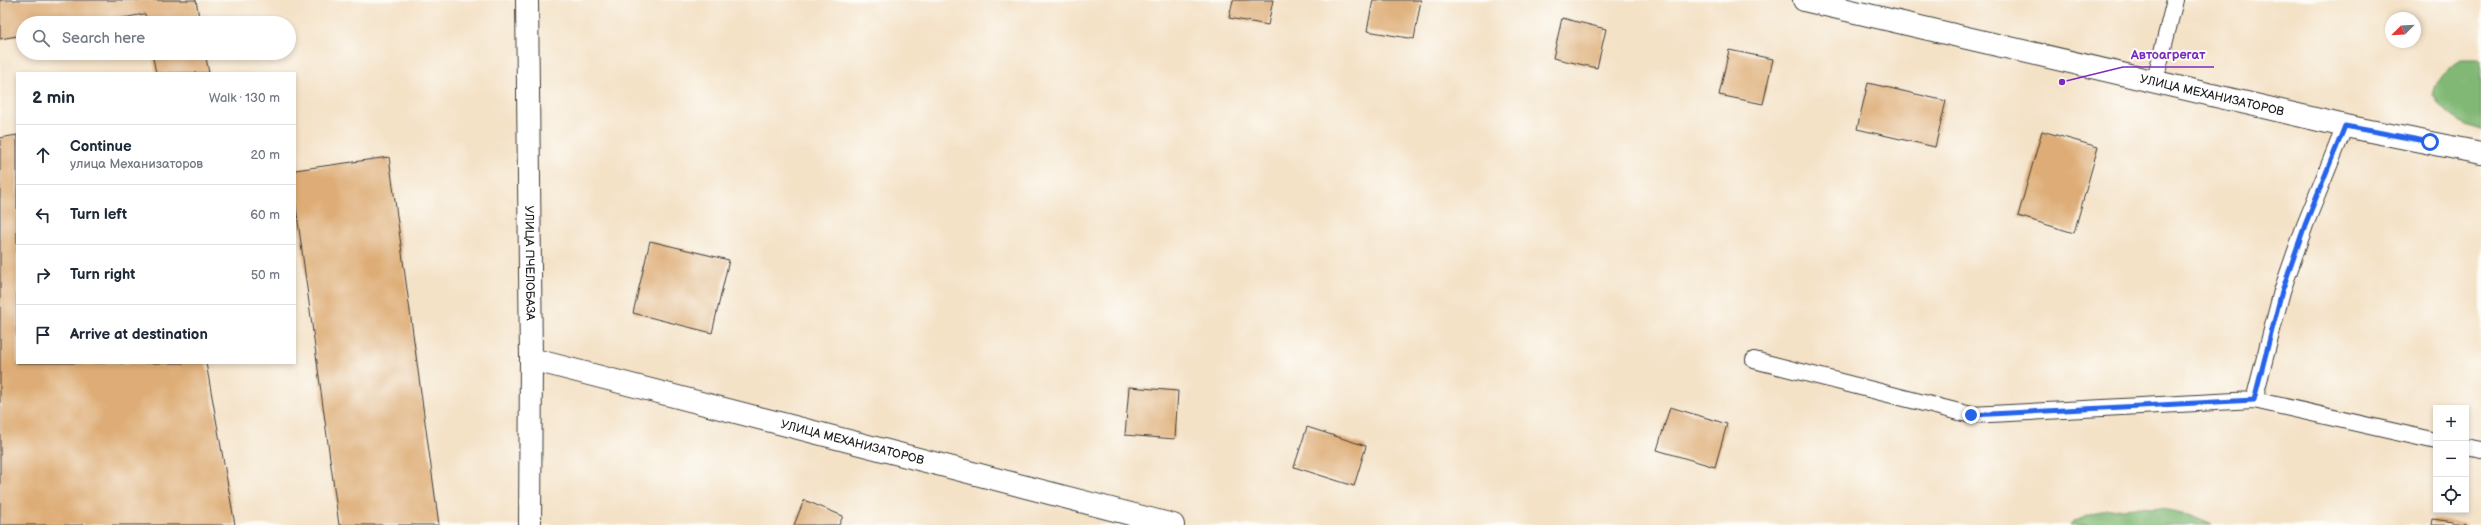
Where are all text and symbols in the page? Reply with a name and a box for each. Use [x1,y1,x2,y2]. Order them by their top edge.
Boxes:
north arrow [2385,12,2421,48]
search box [16,16,296,60]
icon: search [30,27,52,49]
text: Search here [62,29,145,48]
callout: Автоагрегат [2123,42,2214,67]
text: Автоагрегат [2130,47,2206,63]
street label: УЛИЦА МЕХАНИЗАТОРОВ [2138,71,2286,120]
text: 2 min [32,88,75,108]
text: Walk · 130 m [209,90,280,106]
route start [2421,133,2439,151]
text: Continue [70,137,132,156]
icon: ahead [32,144,54,166]
text: 20 m [250,147,280,163]
text: улица Механизаторов [70,156,203,172]
icon: left [32,204,54,226]
text: Turn left [70,205,127,224]
street label: УЛИЦА ПЧЕЛОБАЗА [521,205,538,321]
text: 60 m [250,207,280,223]
icon: right [32,264,54,286]
text: Turn right [70,265,135,284]
text: 50 m [251,267,280,283]
icon: arrive [32,324,54,346]
text: Arrive at destination [70,325,208,344]
map controls [2433,405,2469,513]
button: + [2433,405,2469,441]
route end [1962,406,1980,424]
street label: УЛИЦА МЕХАНИЗАТОРОВ [779,417,926,468]
button: − [2433,441,2469,477]
button: locate [2433,477,2469,513]

